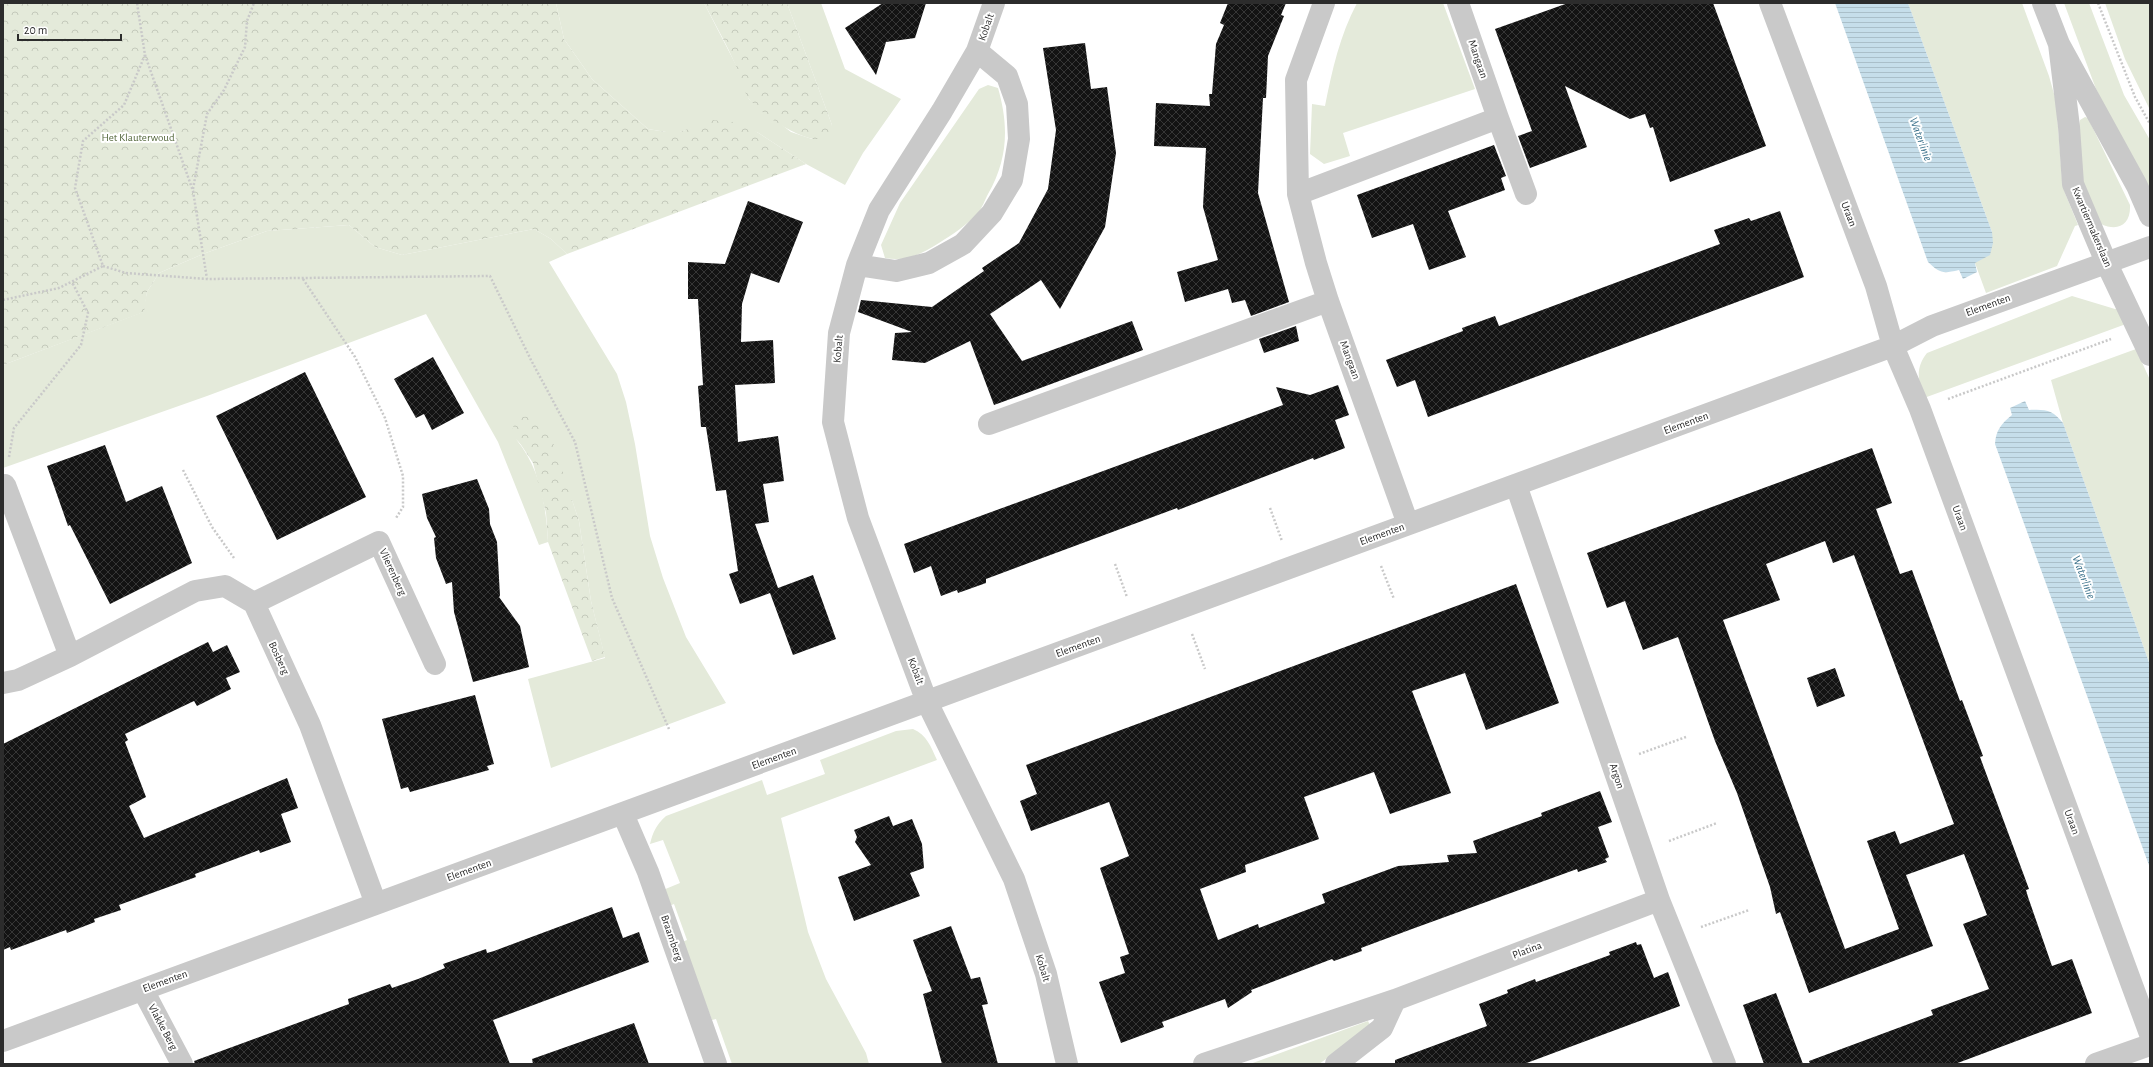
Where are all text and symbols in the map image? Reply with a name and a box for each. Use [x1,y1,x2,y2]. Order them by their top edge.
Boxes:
street label: Kobalt [976,11,996,42]
scale bar [18,16,121,42]
text: 20 m [24,24,47,36]
street label: Mangaan [1466,38,1490,80]
water label: Waterlinie [1908,116,1935,163]
park label: Het Klauterwoud [101,132,175,143]
street label: Kwartiermakerslaan [2070,185,2114,269]
street label: Uraan [1839,200,1859,228]
street label: Elementen [1964,292,2012,318]
street label: Kobalt [831,334,845,363]
street label: Mangaan [1338,339,1362,381]
street label: Elementen [1662,410,1710,436]
street label: Uraan [1950,504,1970,532]
street label: Elementen [1358,521,1406,547]
street label: Vlierenberg [377,547,409,598]
water label: Waterlinie [2070,554,2098,601]
street label: Elementen [1054,633,1102,659]
street label: Bosberg [267,640,292,677]
street label: Kobalt [906,656,926,687]
street label: Elementen [750,745,798,771]
street label: Argon [1608,762,1626,790]
street label: Uraan [2062,808,2082,836]
street label: Elementen [445,857,493,883]
street label: Braamberg [659,914,685,963]
street label: Platina [1511,939,1543,961]
street label: Kobalt [1034,953,1053,984]
street label: Elementen [141,968,189,994]
street label: Vlakke Berg [146,1002,180,1052]

